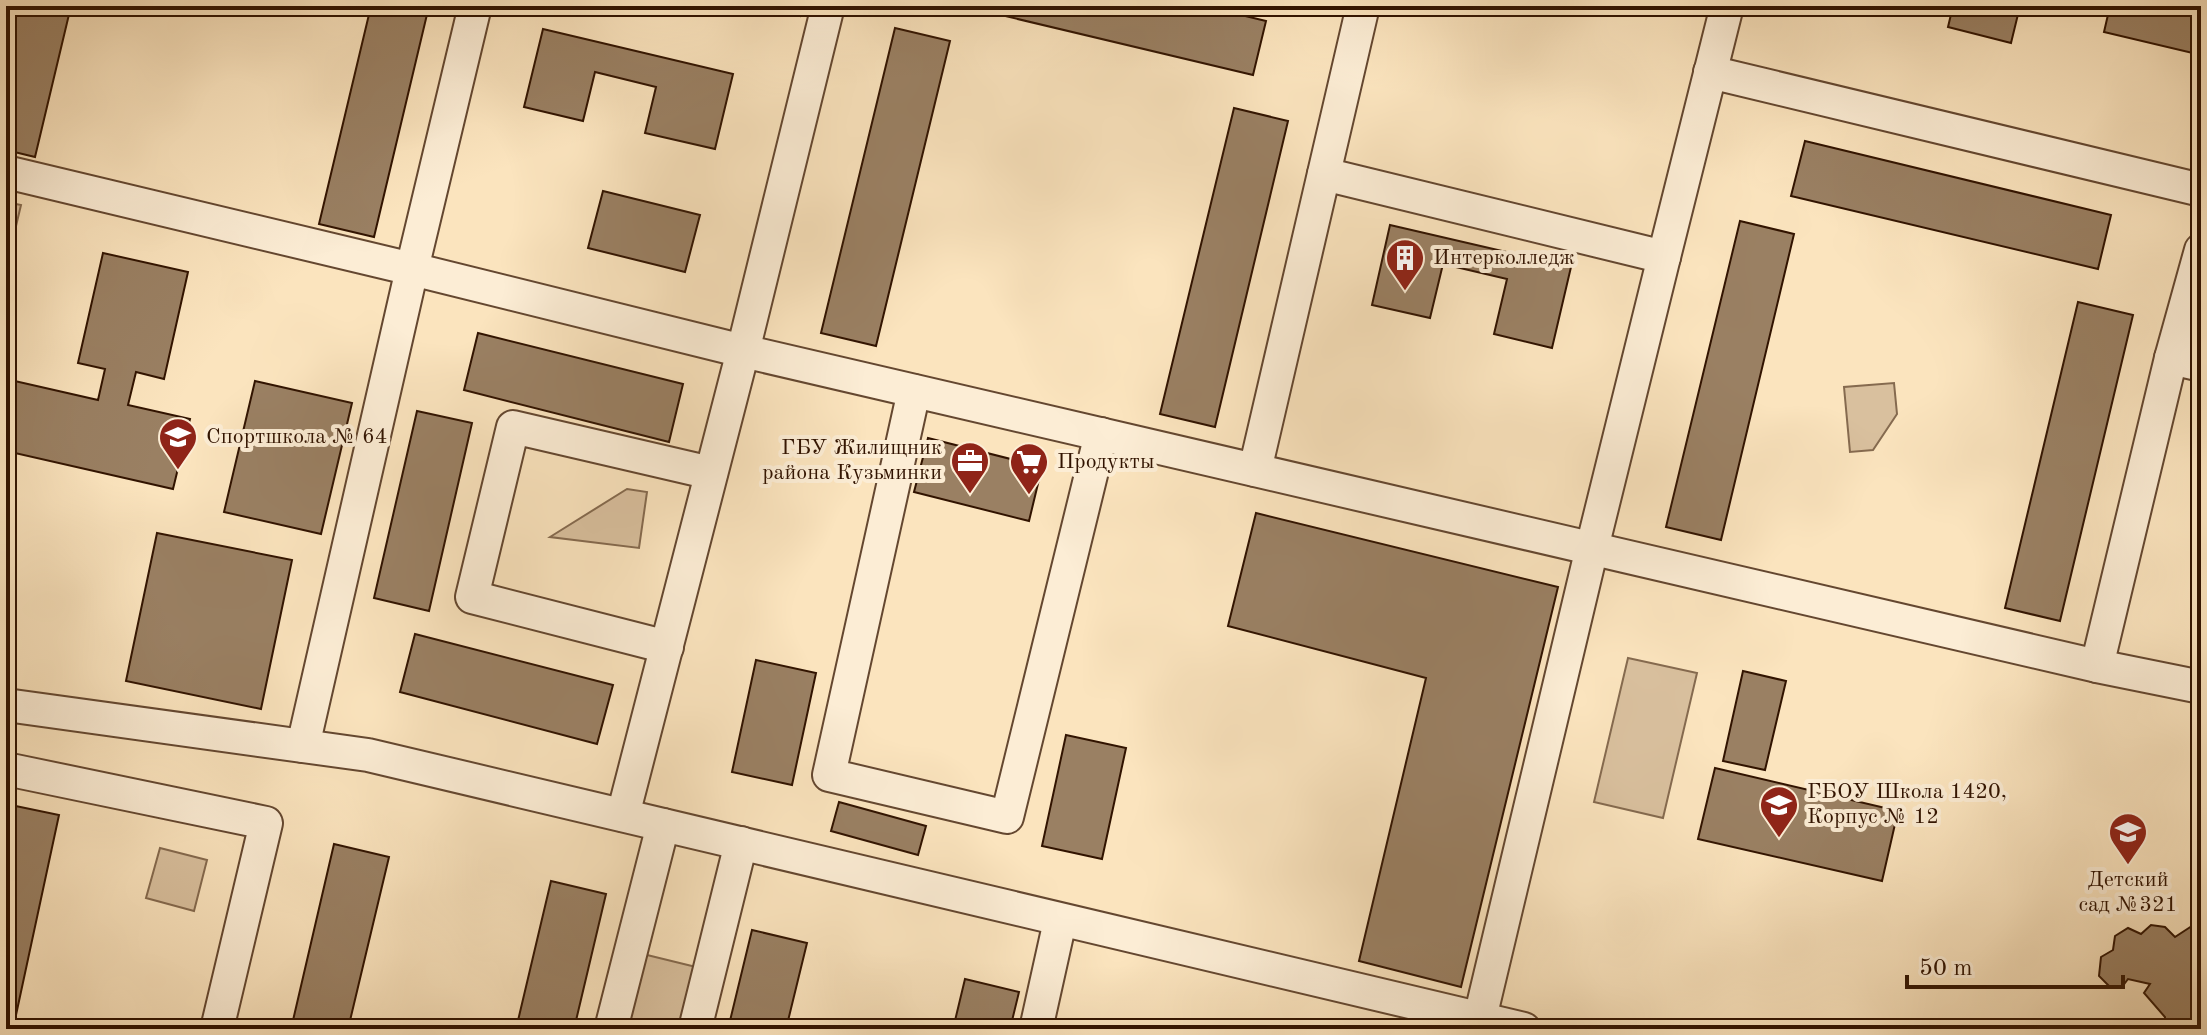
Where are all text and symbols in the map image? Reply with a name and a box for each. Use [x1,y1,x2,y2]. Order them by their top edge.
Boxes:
building icon: Интерколледж [1384,237,1426,292]
place label: Интерколледж [1433,247,1575,269]
school or university icon: Спортшкола № 64 [157,416,199,471]
place label: Спортшкола № 64 [206,426,388,448]
place label: ГБУ Жилищник района Кузьминки [762,437,942,484]
office icon: ГБУ Жилищник района Кузьминки [949,440,991,495]
supermarket icon: Продукты [1008,441,1050,496]
place label: Продукты [1057,451,1154,473]
place label: ГБОУ Школа 1420, Корпус № 12 [1807,781,2007,828]
school or university icon: ГБОУ Школа 1420, Корпус № 12 [1758,784,1800,839]
school or university icon: Детский сад №321 [2107,811,2149,866]
place label: Детский сад №321 [2078,869,2178,916]
scale bar [1907,939,2123,989]
text: 50 m [1919,957,1973,981]

